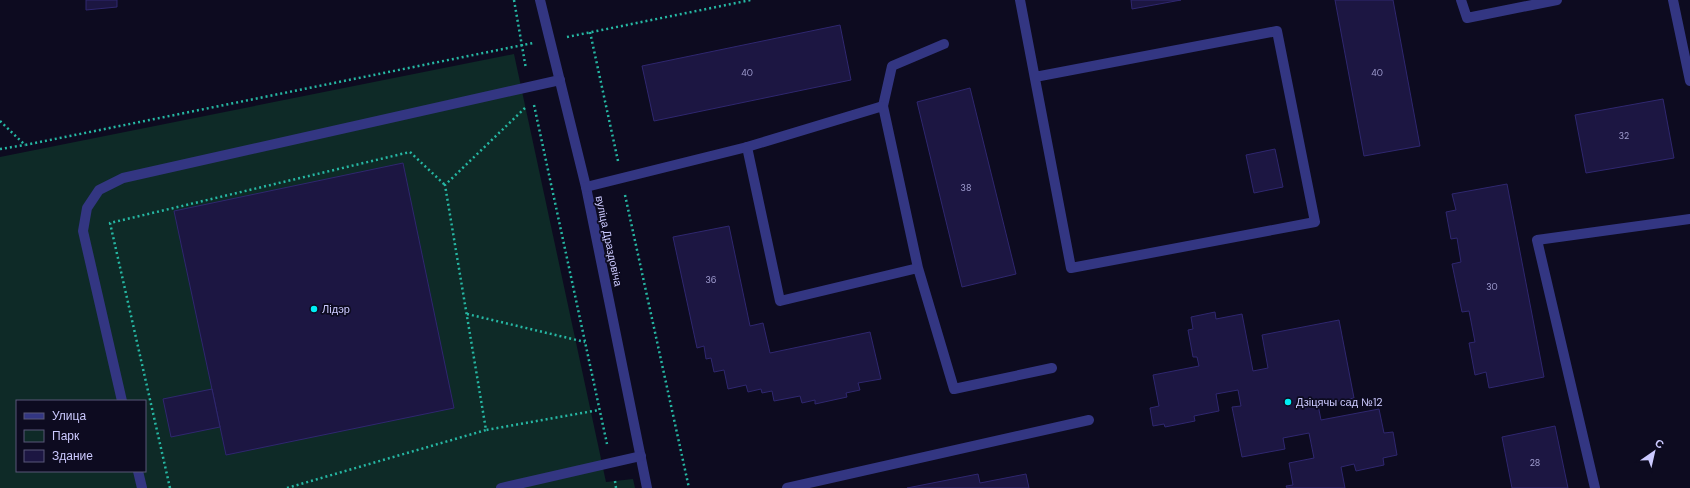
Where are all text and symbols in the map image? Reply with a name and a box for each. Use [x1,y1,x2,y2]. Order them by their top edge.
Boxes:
house number: 40 [741,67,753,79]
house number: 40 [1371,67,1383,79]
house number: 32 [1619,130,1629,142]
house number: 38 [961,182,971,194]
street label: вуліца Драздовіча [593,194,626,288]
house number: 36 [706,274,717,286]
house number: 30 [1486,281,1498,293]
place label: Лідэр [322,302,350,316]
marker: Лідэр [309,304,319,314]
place label: Дзіцячы сад №12 [1296,395,1383,409]
marker: Дзіцячы сад №12 [1283,397,1293,407]
legend [16,400,146,472]
text: Улица [52,408,86,424]
text: Парк [52,428,80,444]
north arrow [1634,432,1674,472]
text: С [1652,436,1667,452]
text: Здание [52,448,93,464]
house number: 28 [1530,457,1540,469]

